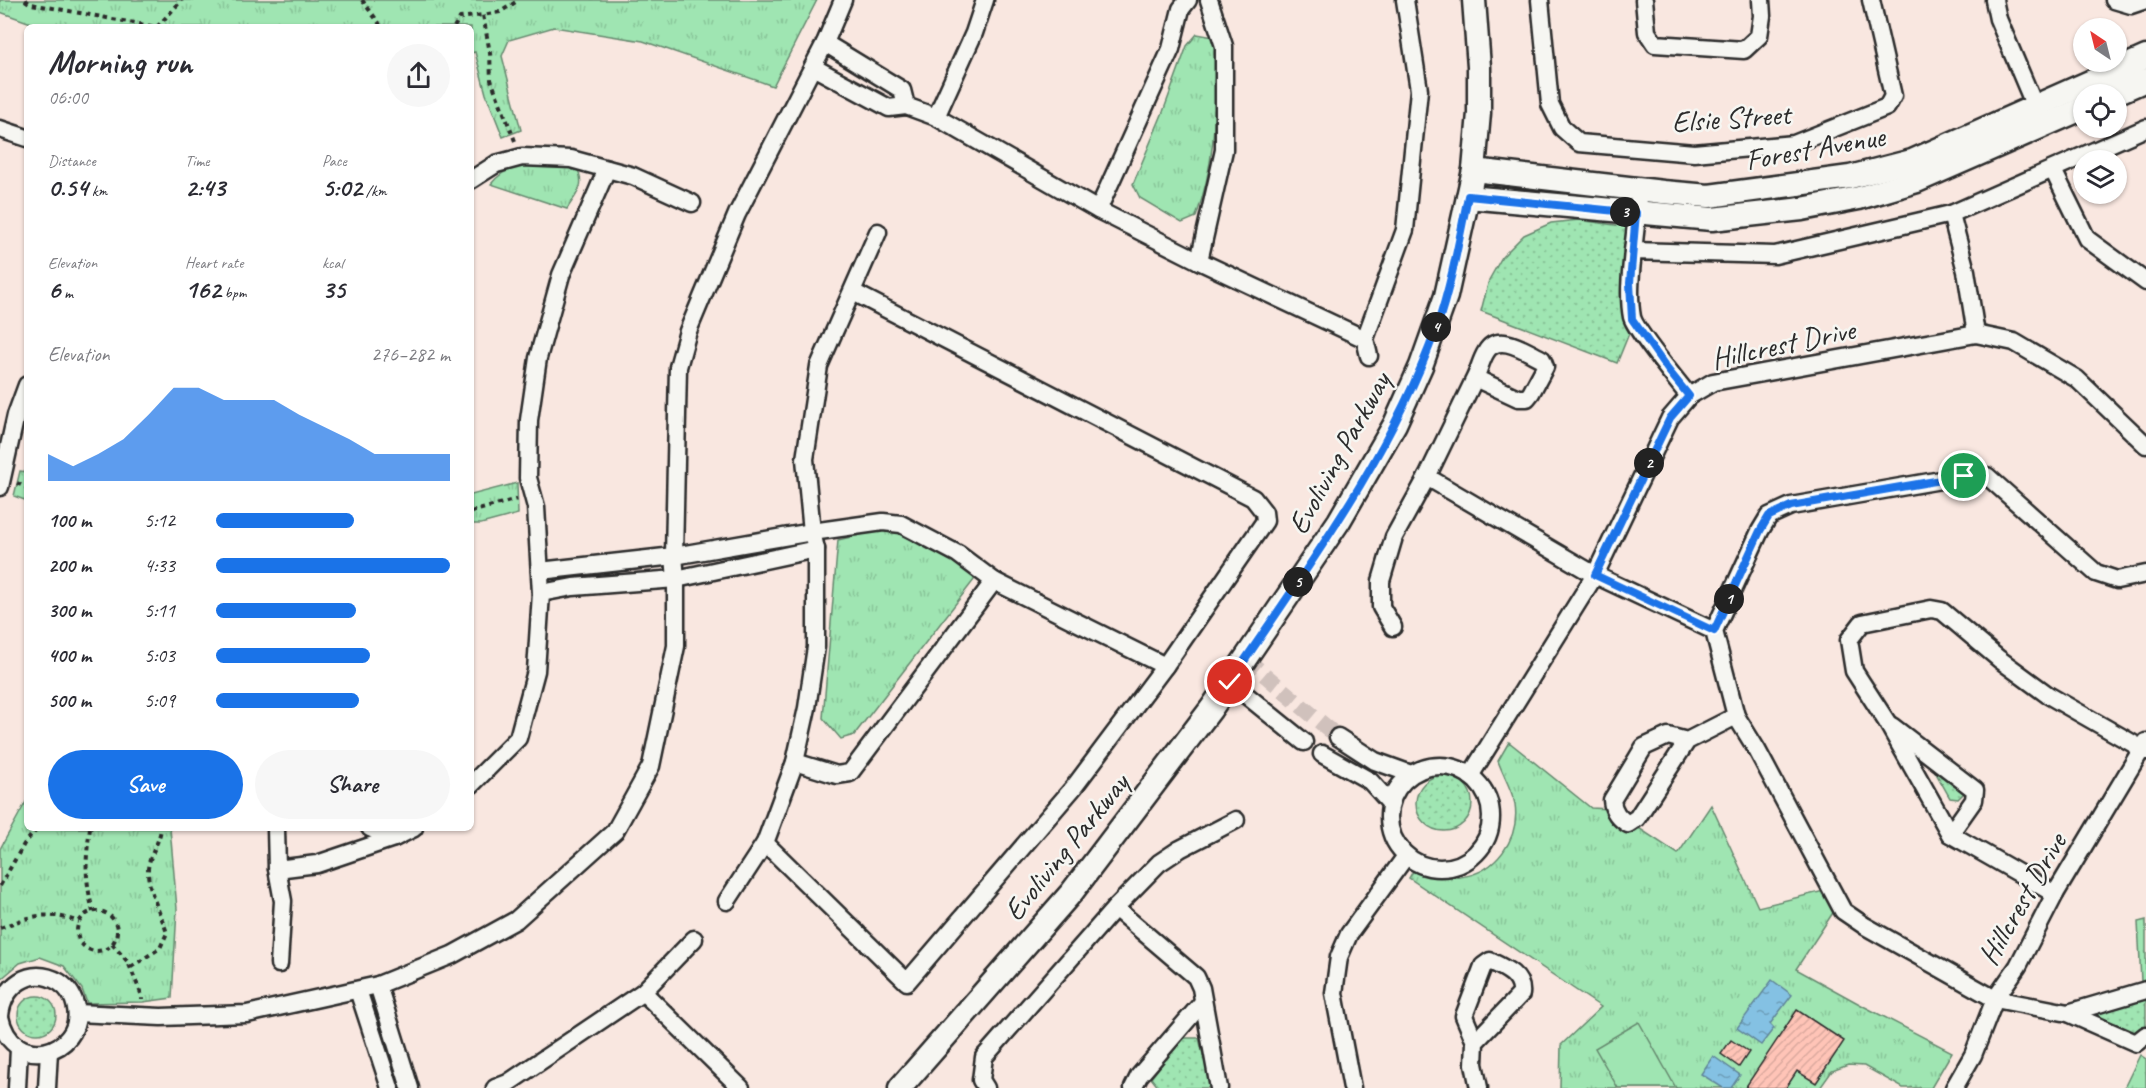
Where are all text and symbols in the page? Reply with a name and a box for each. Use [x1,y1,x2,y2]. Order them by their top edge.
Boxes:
north arrow [2073,18,2127,72]
map controls [2073,18,2127,204]
text: Morning run [48,41,192,83]
button: share [387,44,450,107]
button: locate [2073,84,2127,138]
text: 06:00 [48,85,88,110]
street label: Elsie Street [1671,95,1795,141]
street label: Forest Avenue [1743,117,1890,179]
button: layers [2073,150,2127,204]
text: Distance [48,151,96,171]
text: Time [185,151,209,171]
text: Pace [322,151,347,171]
text: 0.54 [48,171,88,204]
text: 2:43 [185,171,225,204]
text: 5:02 [322,171,362,204]
text: km [88,181,107,201]
text: /km [362,181,387,201]
pin: 3 [1610,197,1640,227]
text: 3 [1621,202,1629,222]
text: Elevation [48,253,97,273]
text: Heart rate [185,253,243,273]
text: kcal [322,253,343,273]
text: 6 [48,273,60,306]
text: 162 [185,273,221,306]
text: 35 [322,273,345,306]
text: m [60,283,73,303]
text: bpm [221,283,247,303]
street label: Hillcrest Drive [1708,310,1860,378]
pin: 4 [1421,312,1451,342]
text: 4 [1432,317,1440,337]
text: Elevation [48,342,110,367]
text: 276–282 m [371,342,450,367]
street label: Evoliving Parkway [1279,363,1400,541]
pin: 2 [1634,448,1664,478]
pin [1938,450,1989,501]
text: 2 [1645,453,1653,473]
icon: arrive [1947,459,1980,492]
text: 100 m [48,508,91,533]
text: 5:12 [144,508,175,533]
text: 200 m [48,553,91,578]
text: 4:33 [144,553,175,578]
pin: 5 [1283,567,1313,597]
text: 5 [1295,572,1301,592]
pin: 1 [1714,584,1744,614]
text: 1 [1725,589,1733,609]
text: 300 m [48,598,91,623]
text: 5:11 [144,598,175,623]
text: 400 m [48,643,91,668]
text: 5:03 [144,643,175,668]
pin [1204,656,1255,707]
icon: check [1213,665,1246,698]
text: 500 m [48,688,91,713]
text: 5:09 [144,688,175,713]
button: Save [48,750,243,819]
button: Share [255,750,450,819]
street label: Evoliving Parkway [995,763,1139,929]
street label: Hillcrest Drive [1969,824,2076,972]

